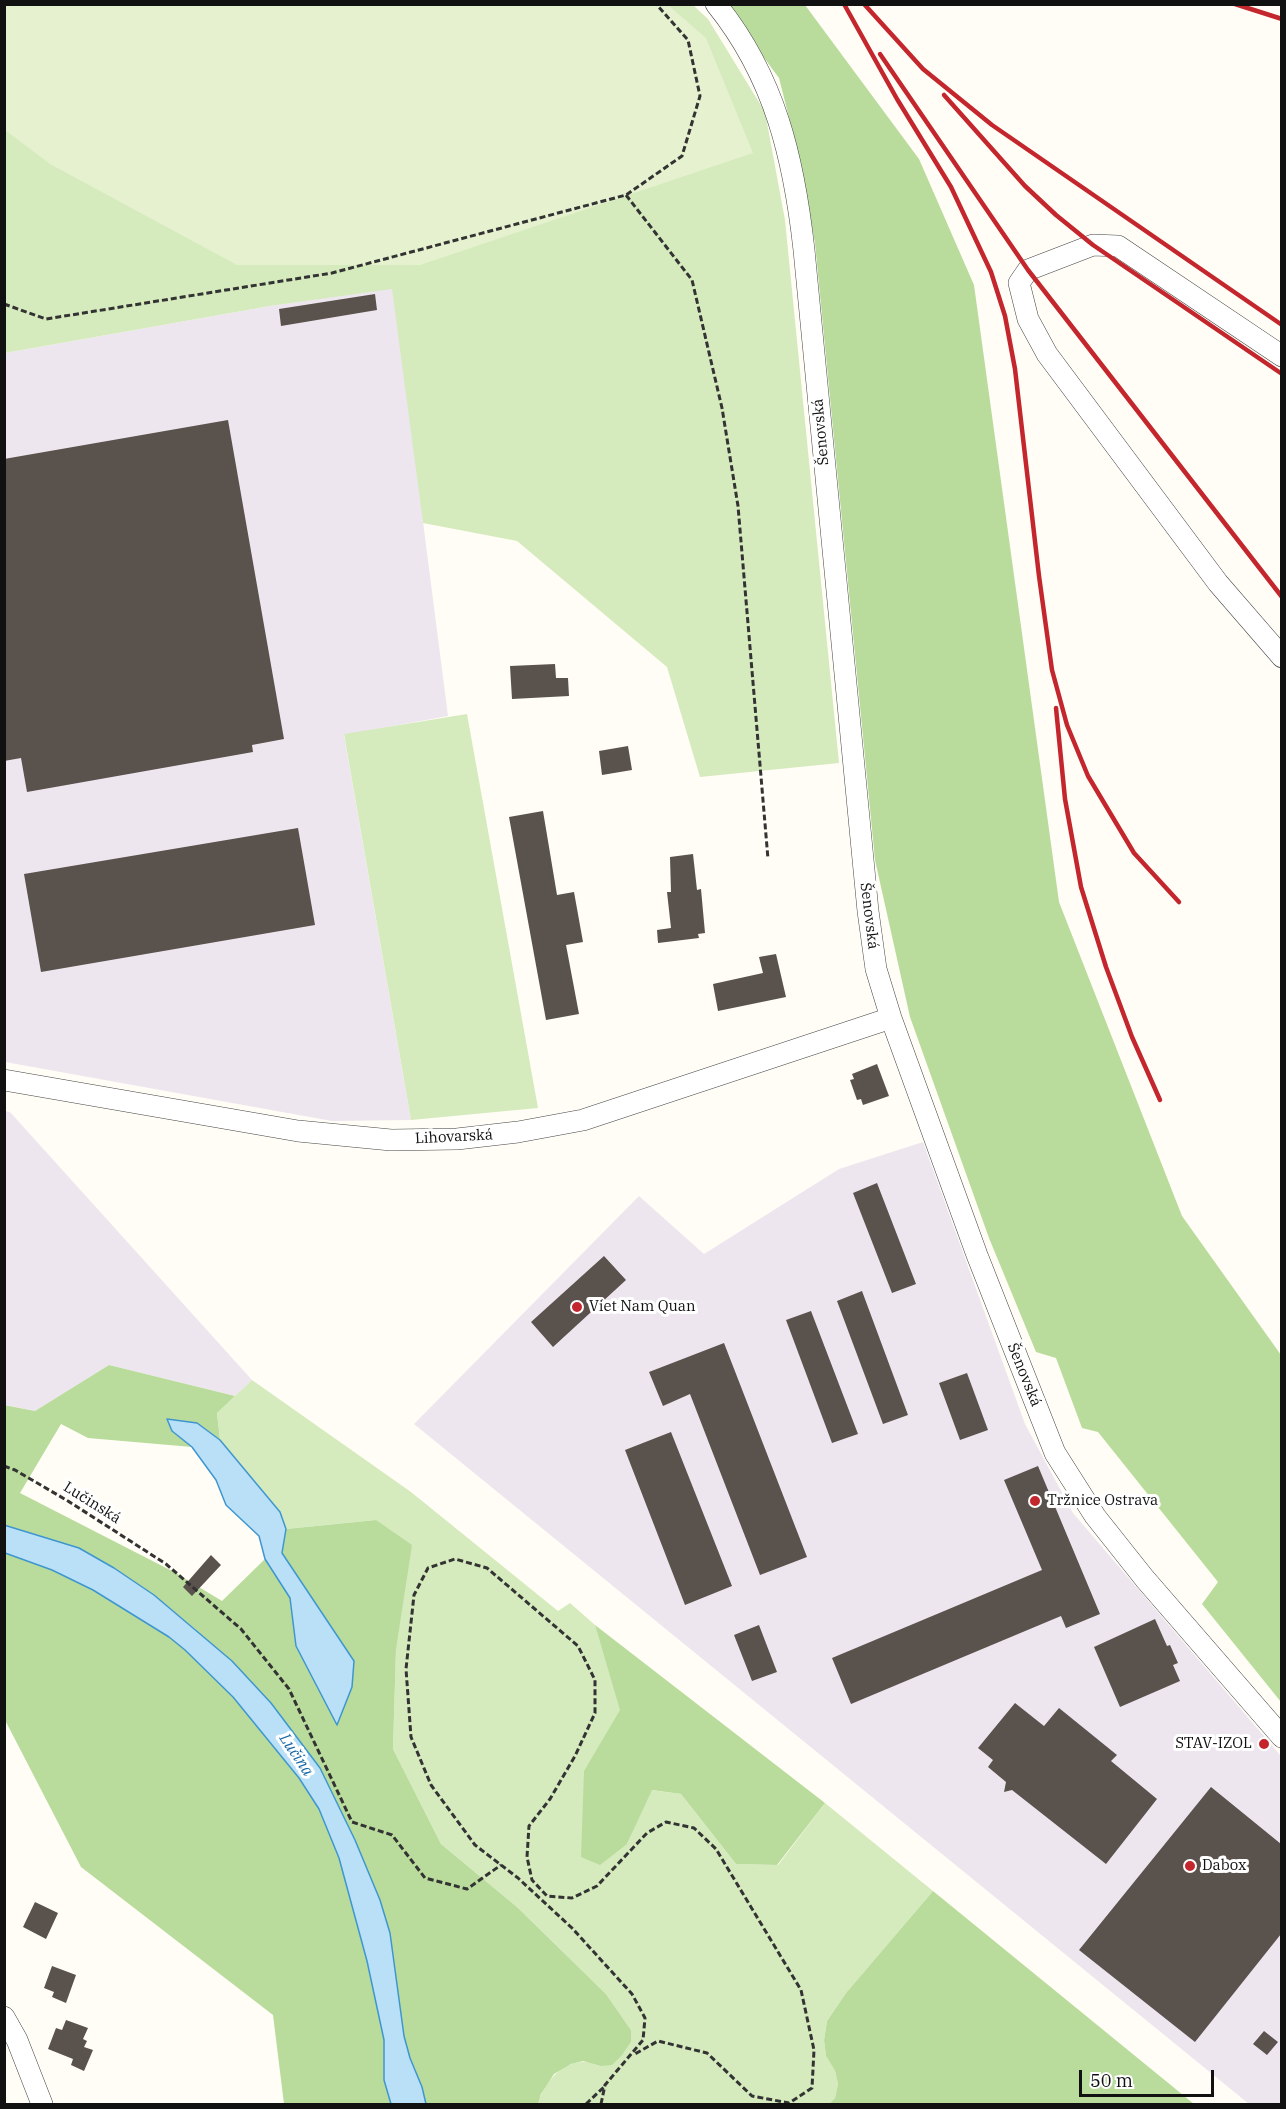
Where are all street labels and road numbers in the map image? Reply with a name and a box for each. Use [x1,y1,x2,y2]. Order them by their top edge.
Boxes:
street label: Šenovská [809,398,833,466]
street label: Šenovská [856,882,882,950]
street label: Lihovarská [414,1126,494,1148]
street label: Šenovská [1003,1341,1045,1409]
street label: Lučinská [60,1478,124,1528]

